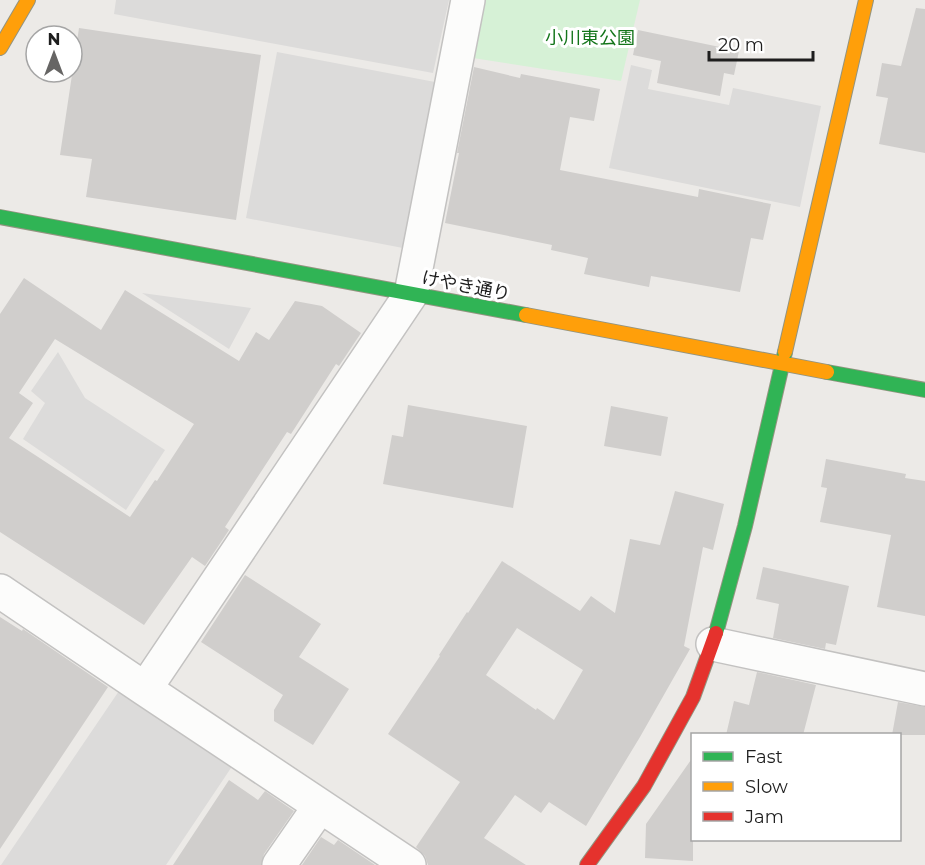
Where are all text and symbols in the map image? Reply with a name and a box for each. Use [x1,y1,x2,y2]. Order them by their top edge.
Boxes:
north arrow [24,24,84,84]
scale bar [709,24,812,62]
park label: 小川東公園 [545,27,635,49]
text: N [48,30,60,49]
text: 20 m [718,34,764,56]
street label: けやき通り [420,267,512,305]
legend [691,733,901,841]
text: Fast [745,746,783,768]
text: Slow [745,776,788,798]
text: Jam [744,806,784,828]

